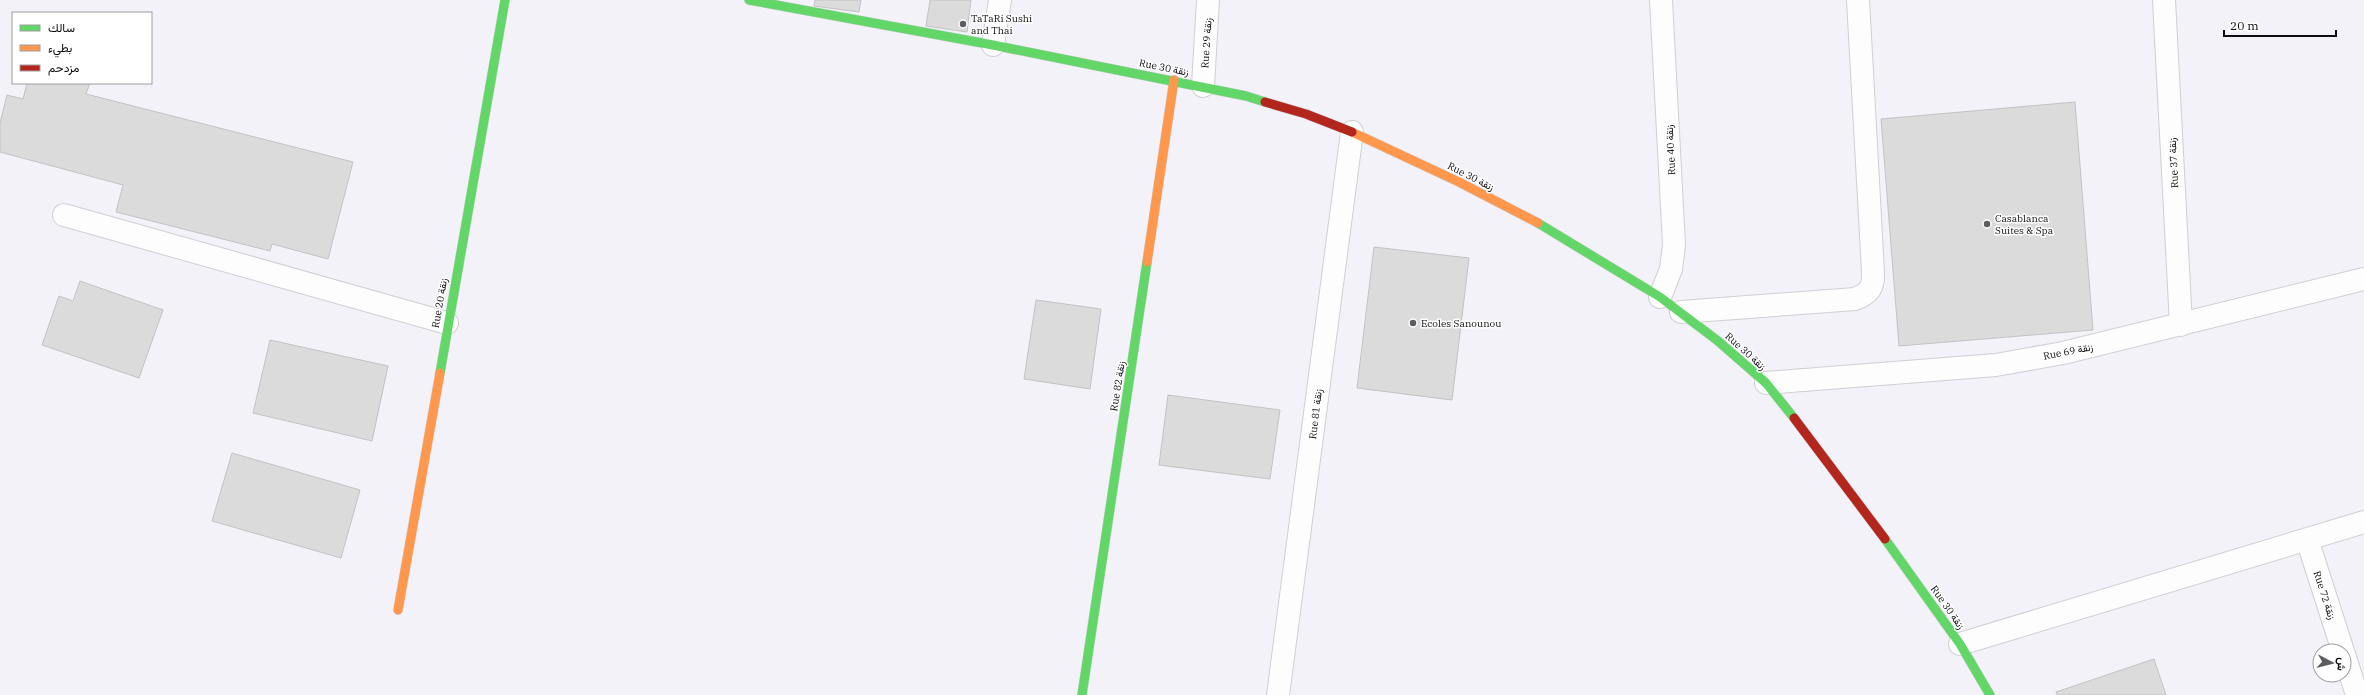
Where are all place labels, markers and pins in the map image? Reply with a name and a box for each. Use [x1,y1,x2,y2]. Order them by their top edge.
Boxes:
place label: TaTaRi Sushi and Thai [971,12,1032,37]
marker: TaTaRi Sushi and Thai [958,19,968,29]
place label: Casablanca Suites & Spa [1995,212,2054,237]
marker: Casablanca Suites & Spa [1982,219,1992,229]
place label: Ecoles Sanounou [1421,317,1501,330]
marker: Ecoles Sanounou [1408,318,1418,328]

